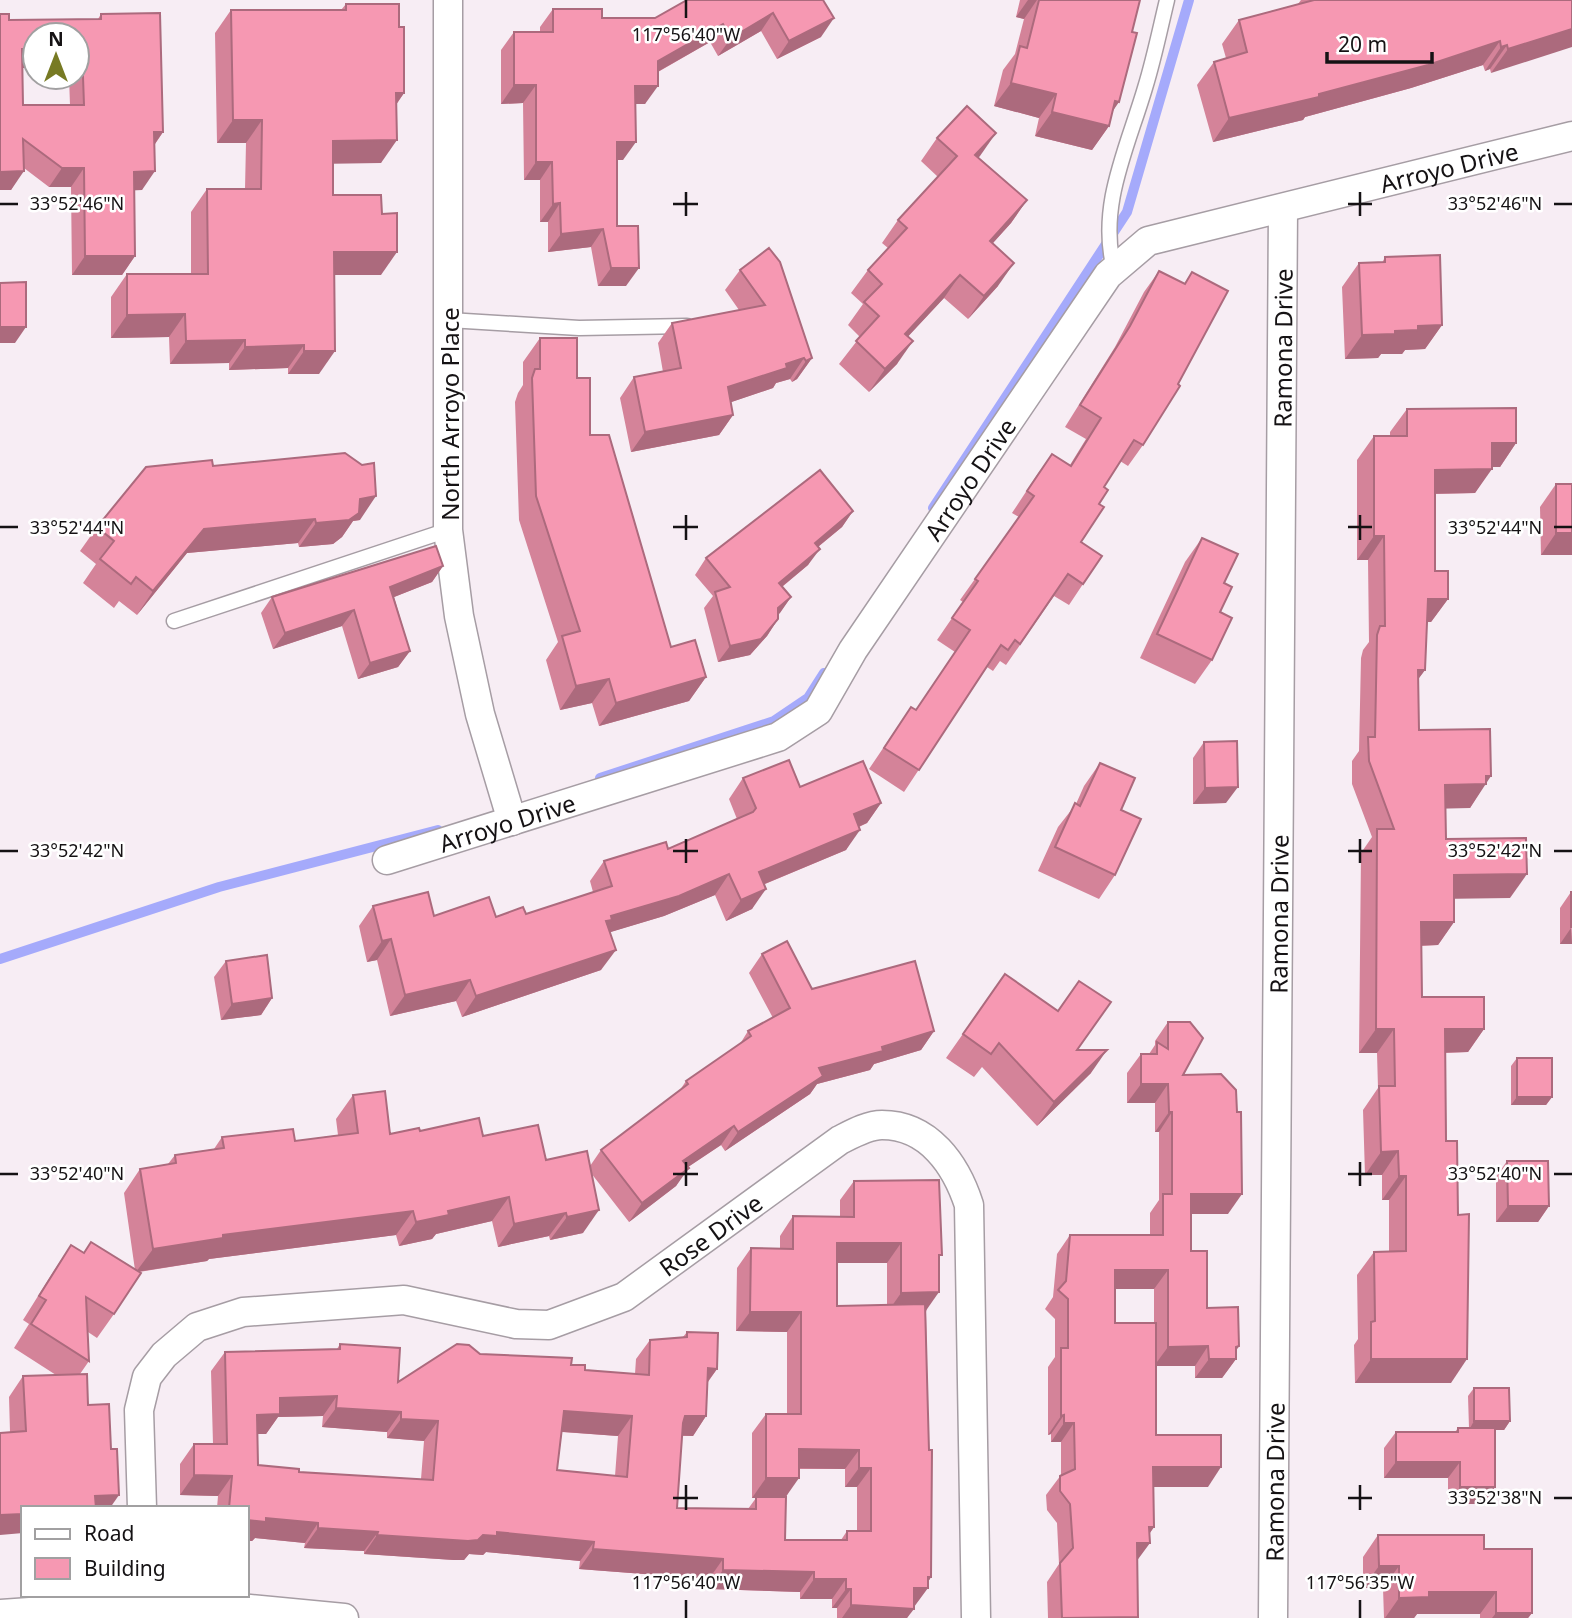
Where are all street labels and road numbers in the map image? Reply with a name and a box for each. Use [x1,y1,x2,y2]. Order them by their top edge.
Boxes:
street label: Arroyo Drive [1377,133,1521,199]
street label: Ramona Drive [1265,268,1299,428]
street label: North Arroyo Place [433,307,466,521]
street label: Arroyo Drive [916,411,1023,546]
street label: Arroyo Drive [435,785,579,859]
street label: Ramona Drive [1261,834,1295,994]
street label: Rose Drive [652,1186,768,1283]
street label: Ramona Drive [1257,1402,1291,1562]

